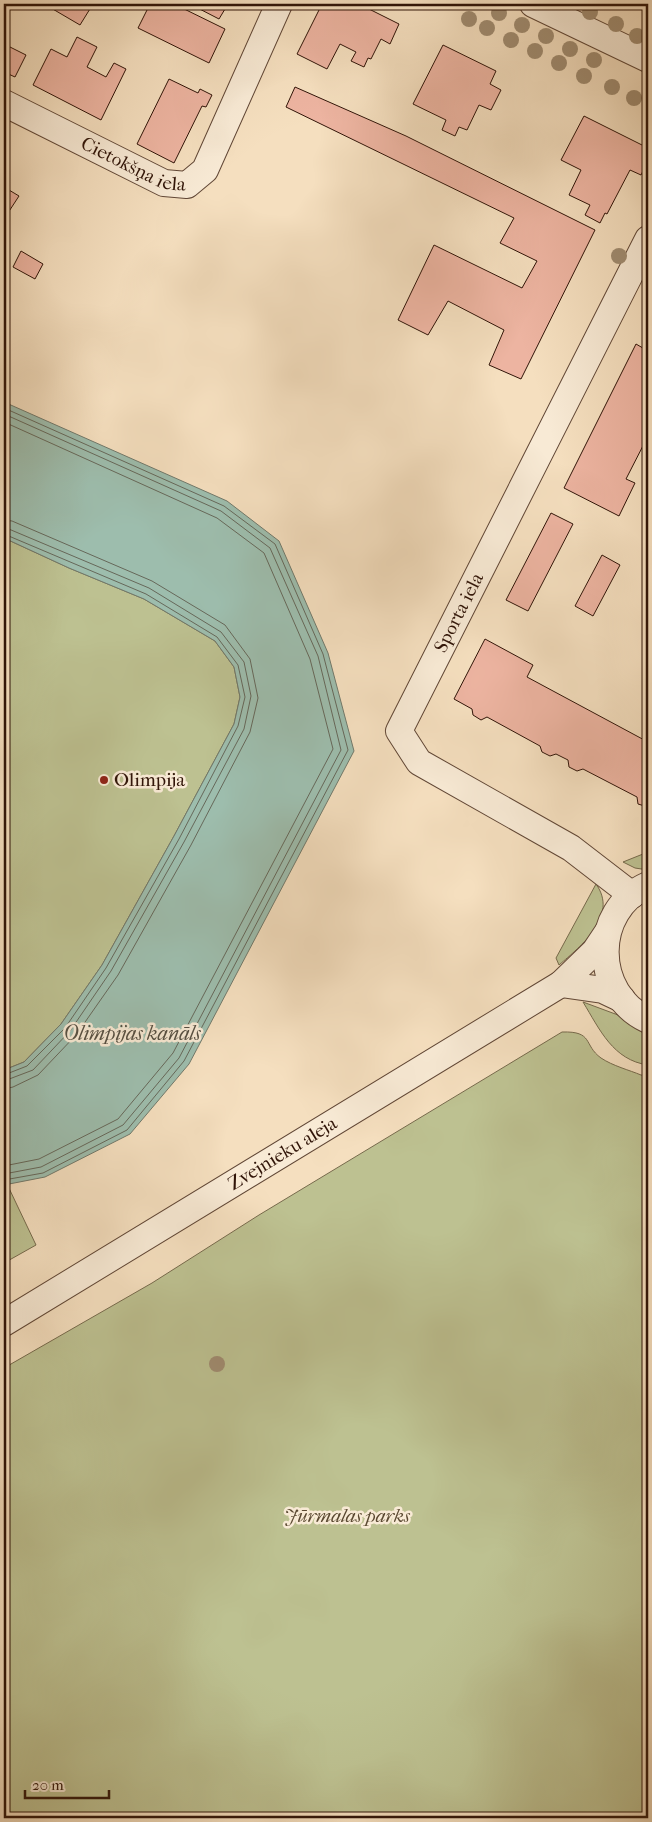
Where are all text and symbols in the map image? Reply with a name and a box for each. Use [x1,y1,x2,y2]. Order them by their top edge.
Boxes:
street label: Cietokšņa iela [77,132,187,196]
street label: Sporta iela [430,569,488,656]
place label: Olimpija [114,769,185,791]
marker: Olimpija [98,774,110,786]
water label: Olimpijas kanāls [63,1022,201,1045]
street label: Zvejnieku aleja [224,1112,341,1195]
park label: Jūrmalas parks [284,1505,411,1527]
scale bar [25,1767,109,1799]
text: 20 m [32,1776,64,1794]

